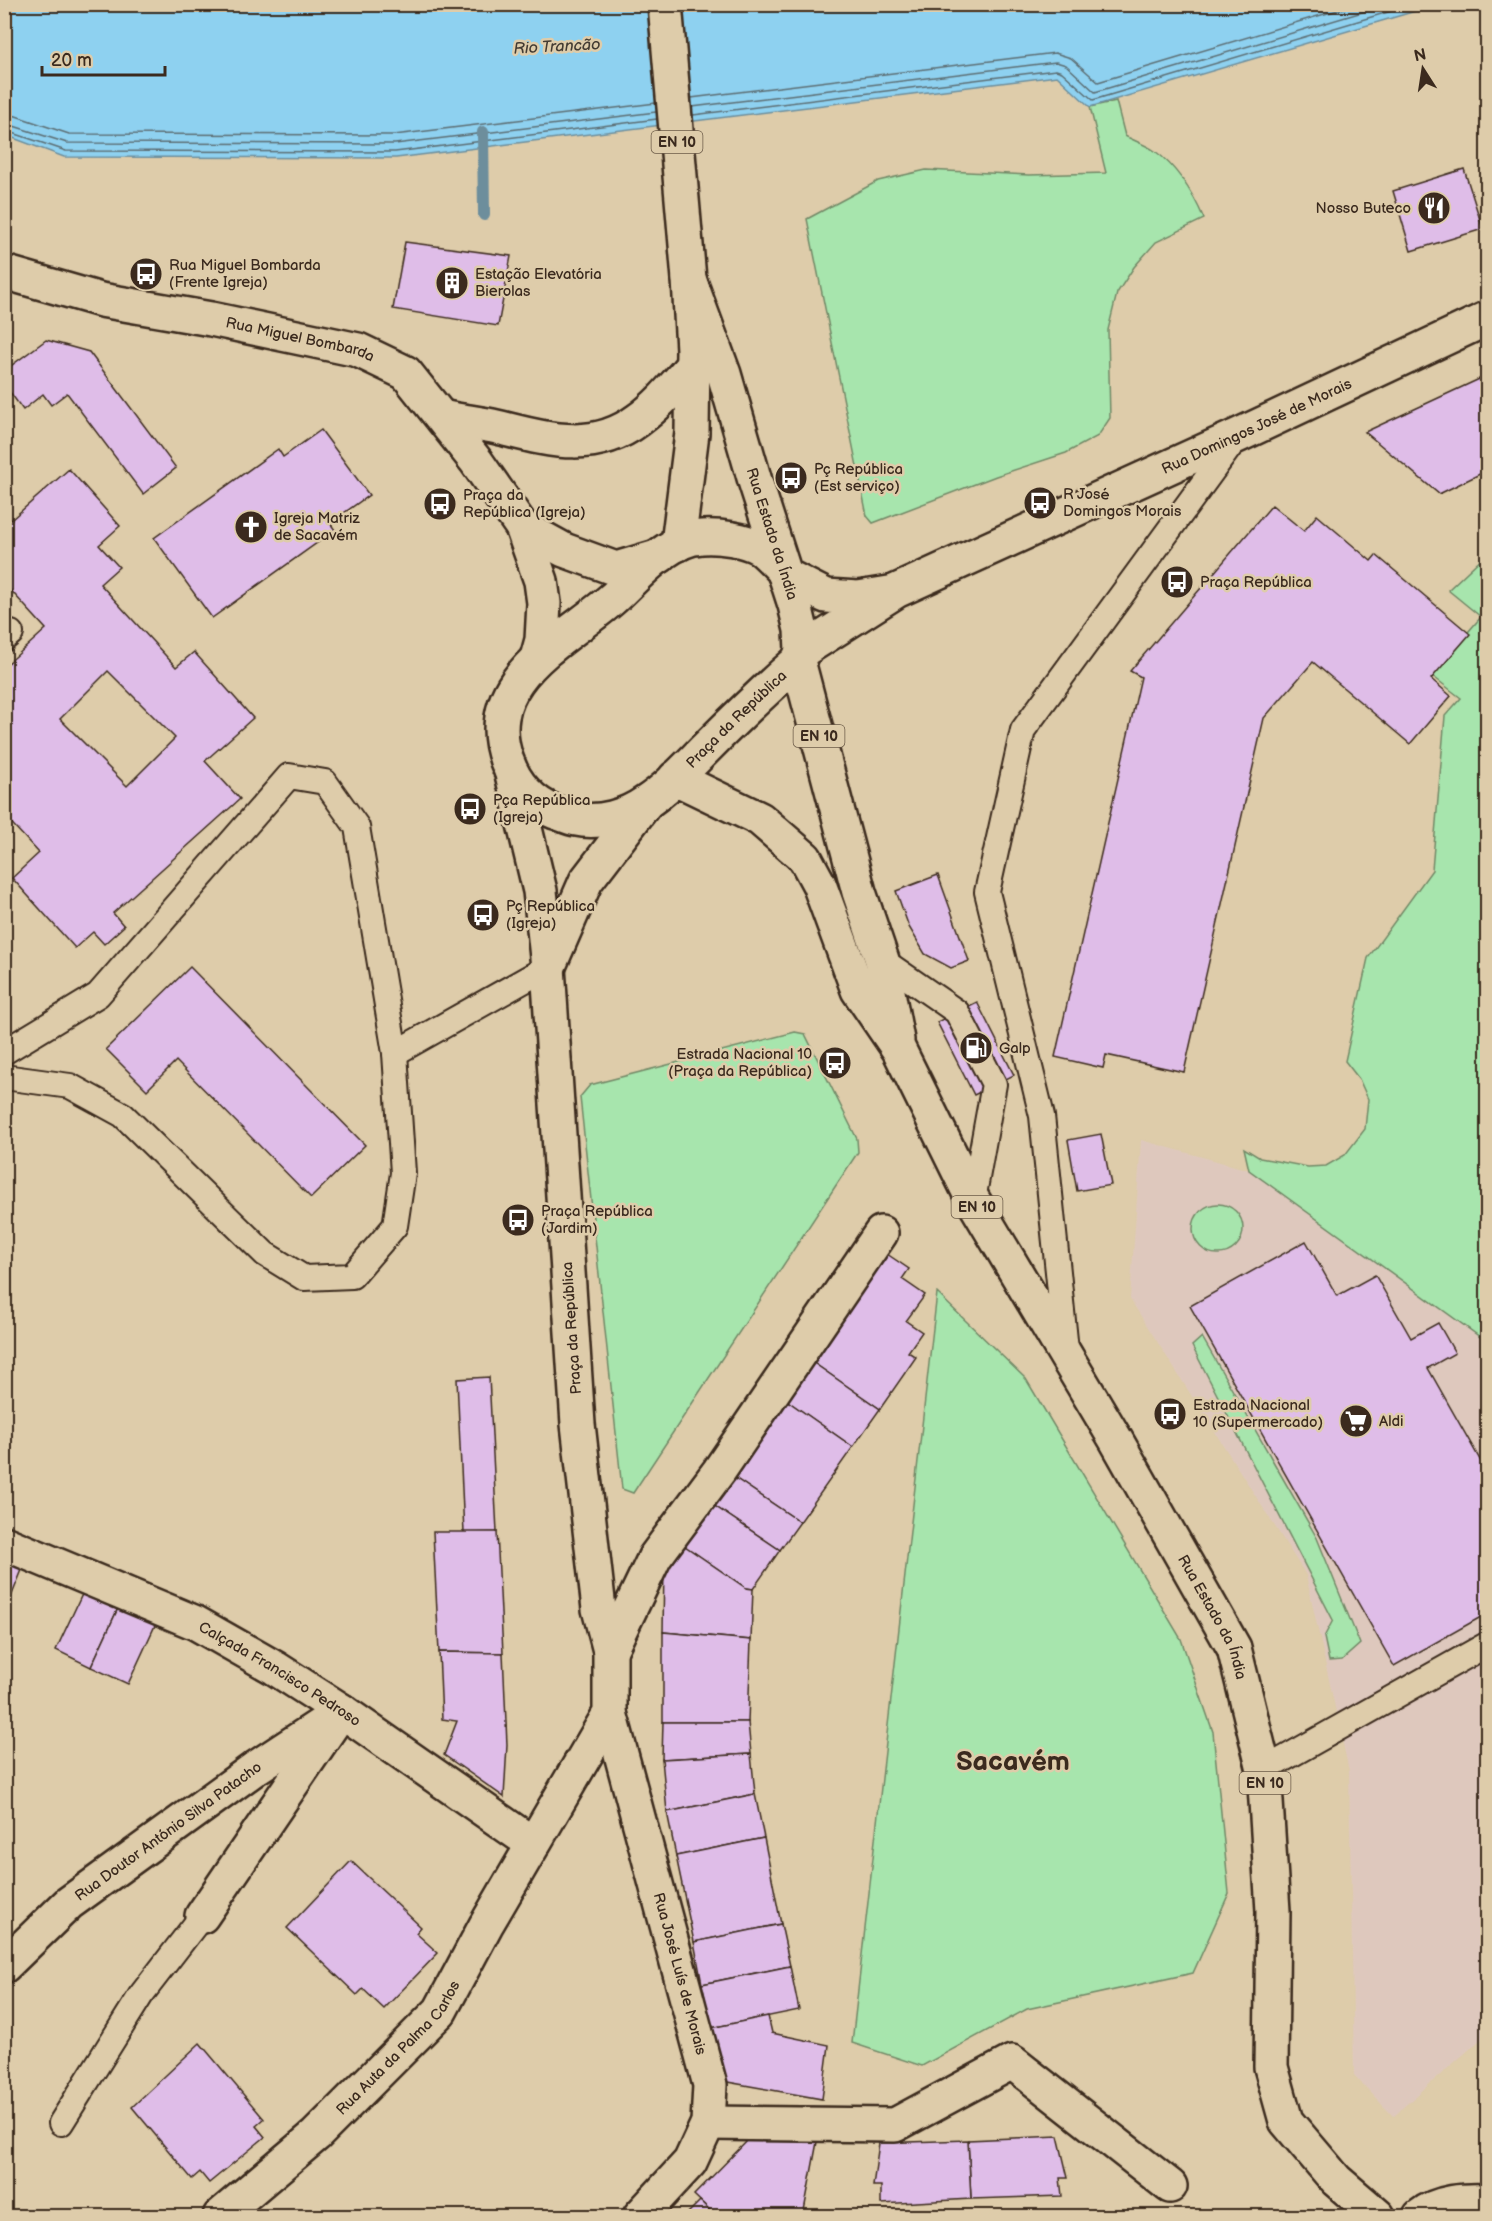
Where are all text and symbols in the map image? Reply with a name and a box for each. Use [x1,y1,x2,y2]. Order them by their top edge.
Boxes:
water label: Rio Trancão [513,35,601,59]
scale bar [42,39,165,77]
north arrow [1393,39,1453,99]
text: N [1412,45,1428,66]
text: 20 m [51,50,92,71]
road number: EN 10 [652,131,702,153]
restaurant icon: Nosso Buteco [1416,190,1452,226]
place label: Nosso Buteco [1316,199,1411,218]
bus stop icon: Rua Miguel Bombarda (Frente Igreja) [128,256,164,292]
place label: Rua Miguel Bombarda (Frente Igreja) [169,256,321,292]
building icon: Estação Elevatória Bierolas [434,265,470,301]
place label: Estação Elevatória Bierolas [475,265,602,301]
street label: Rua Miguel Bombarda [224,313,378,366]
street label: Rua Domingos José de Morais [1159,374,1355,478]
bus stop icon: Pç República (Est serviço) [773,460,809,496]
place label: Pç República (Est serviço) [814,460,903,496]
street label: Rua Estado da Índia [742,465,802,602]
bus stop icon: R José Domingos Morais [1022,485,1058,521]
place label: R José Domingos Morais [1063,485,1182,521]
bus stop icon: Praça da República (Igreja) [422,486,458,522]
place label: Praça da República (Igreja) [463,486,586,522]
church icon: Igreja Matriz de Sacavém [233,509,269,545]
place label: Igreja Matriz de Sacavém [274,509,360,545]
bus stop icon: Praça República [1159,564,1195,600]
place label: Praça República [1200,573,1312,592]
street label: Praça da República [682,666,791,772]
road number: EN 10 [794,725,844,747]
bus stop icon: Pça República (Igreja) [452,791,488,827]
place label: Pça República (Igreja) [493,791,590,827]
bus stop icon: Pç República (Igreja) [465,897,501,933]
place label: Pç República (Igreja) [506,897,595,933]
fuel station icon: Galp [958,1030,994,1066]
place label: Galp [999,1039,1031,1058]
place label: Estrada Nacional 10 (Praça da República) [668,1045,812,1081]
bus stop icon: Estrada Nacional 10 (Praça da República) [817,1045,853,1081]
road number: EN 10 [952,1196,1002,1218]
bus stop icon: Praça República (Jardim) [500,1202,536,1238]
place label: Praça República (Jardim) [541,1202,653,1238]
street label: Praça da República [558,1261,586,1395]
bus stop icon: Estrada Nacional 10 (Supermercado) [1152,1396,1188,1432]
place label: Estrada Nacional 10 (Supermercado) [1193,1396,1323,1432]
supermarket icon: Aldi [1338,1403,1374,1439]
place label: Aldi [1379,1412,1404,1431]
street label: Rua Estado da Índia [1174,1551,1251,1681]
street label: Calçada Francisco Pedroso [195,1617,364,1731]
district label: Sacavém [956,1746,1070,1778]
street label: Rua Doutor António Silva Patacho [71,1757,265,1905]
road number: EN 10 [1240,1772,1290,1794]
street label: Rua José Luís de Morais [649,1891,711,2057]
street label: Rua Auta da Palma Carlos [332,1977,464,2119]

